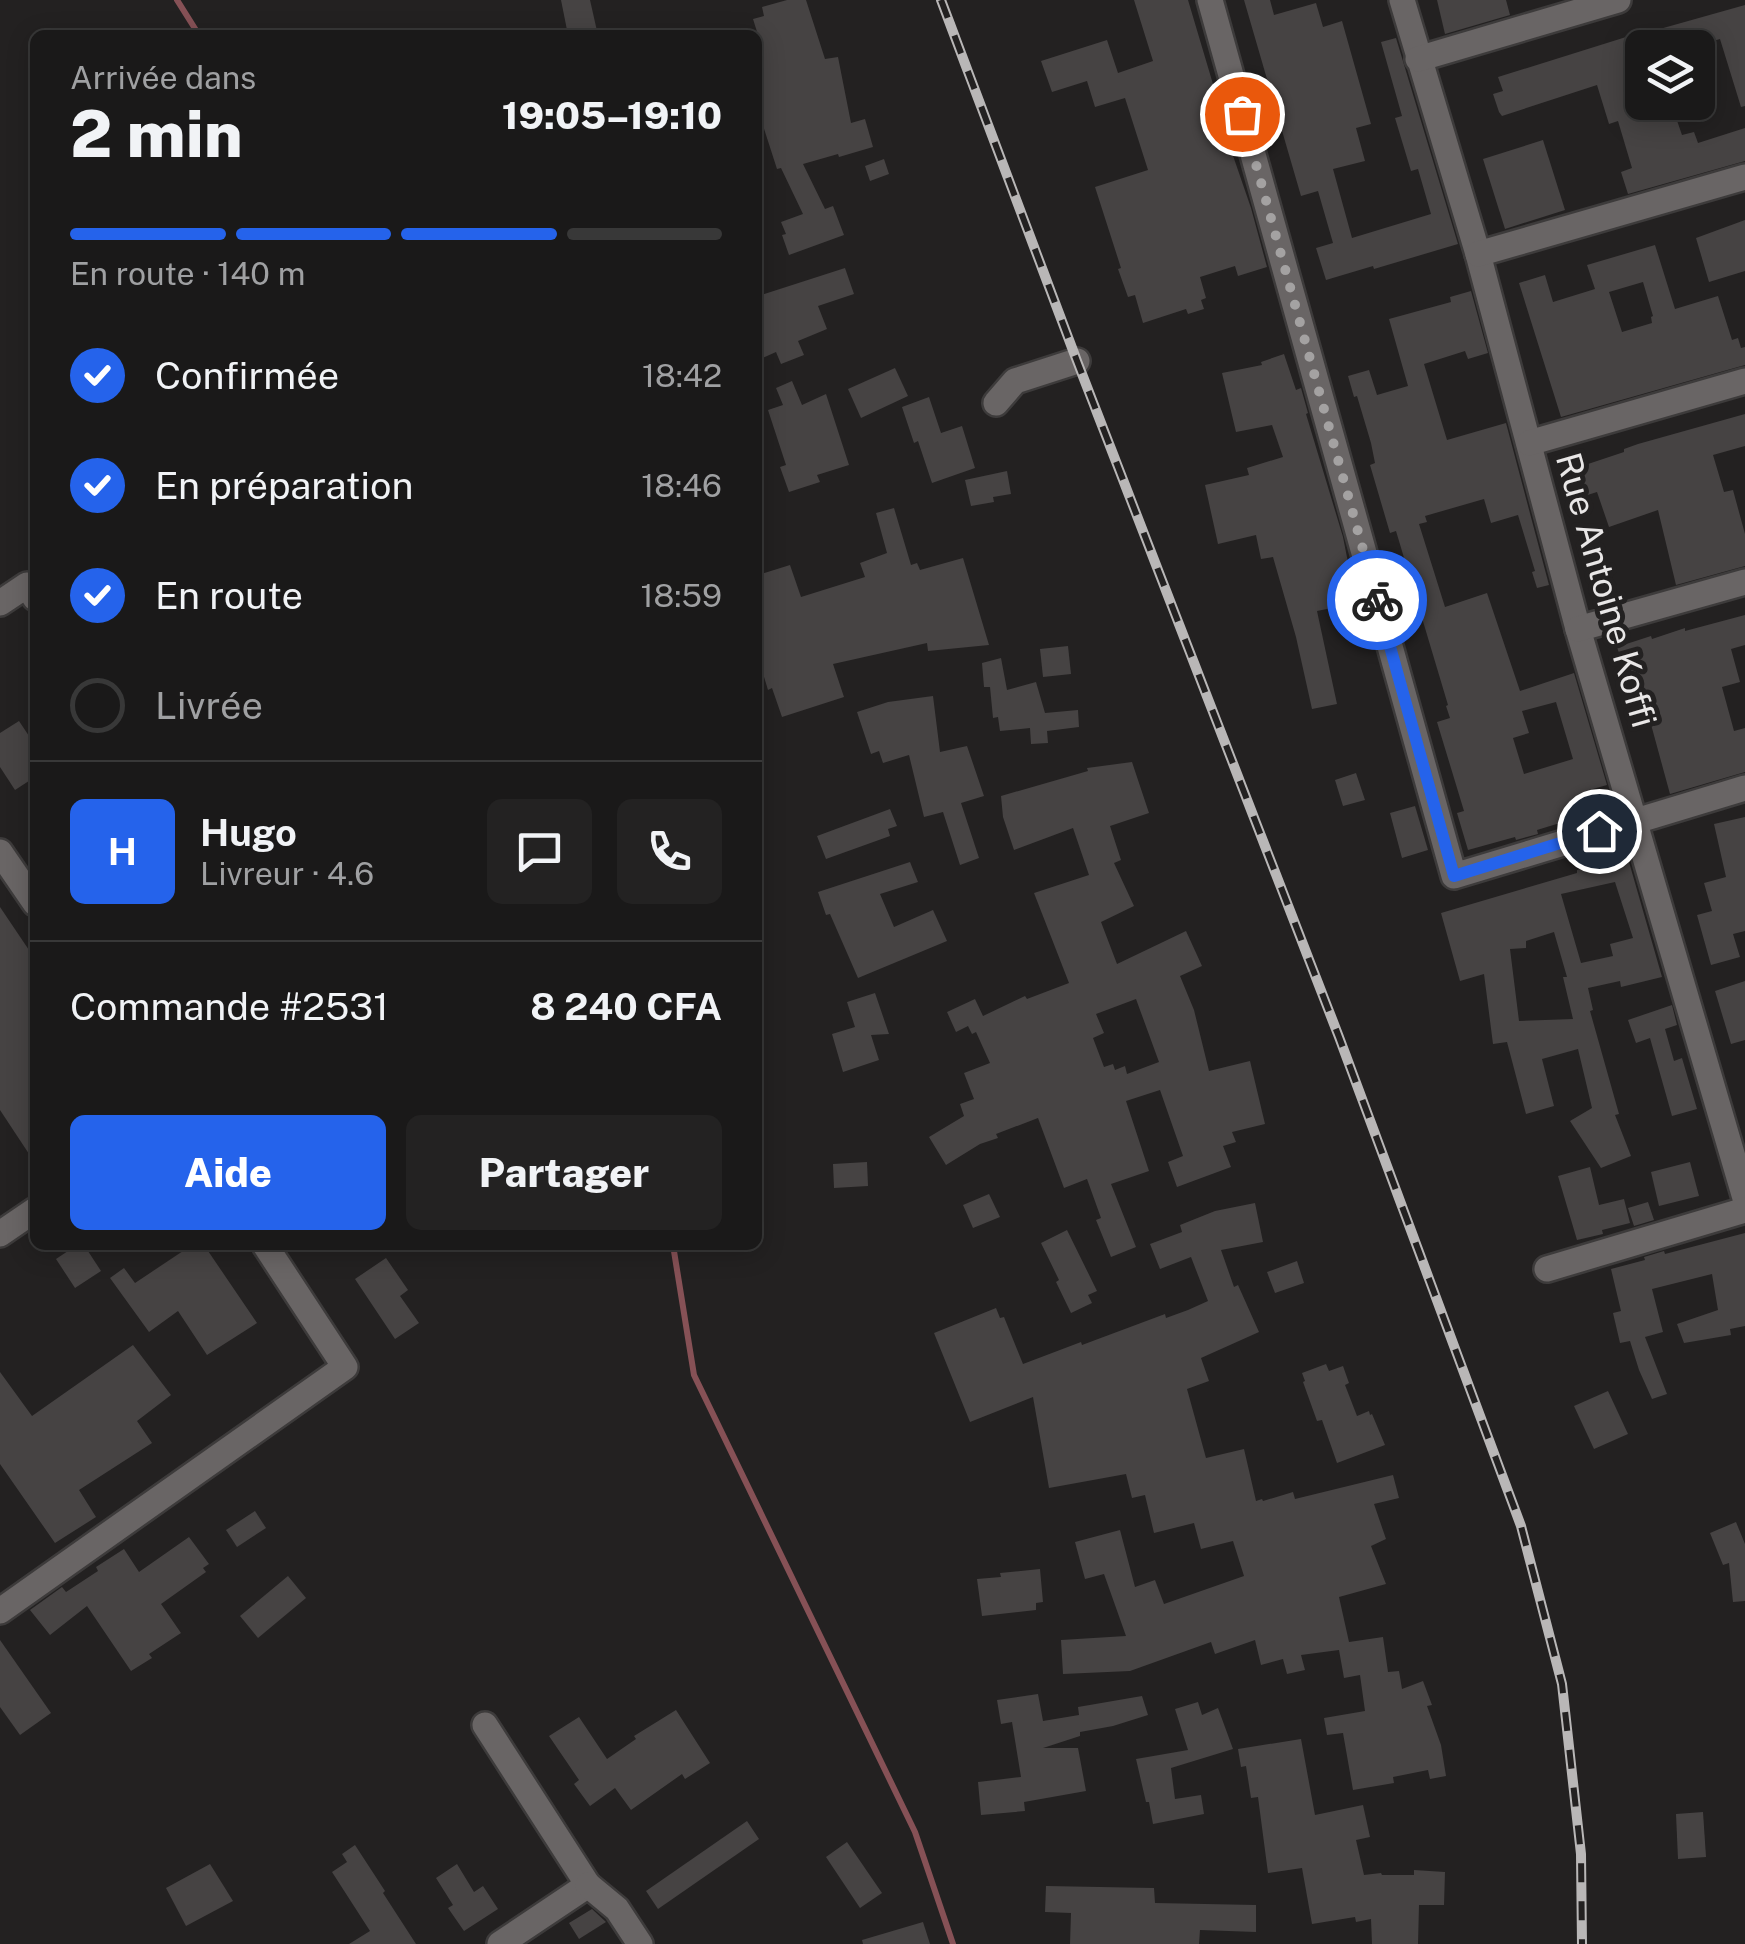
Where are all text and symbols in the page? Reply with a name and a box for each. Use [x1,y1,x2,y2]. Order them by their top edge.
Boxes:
map controls [1625,30,1715,120]
button: layers [1625,30,1715,120]
text: Arrivée dans [70,59,256,96]
pin [1200,72,1285,157]
icon: bag [1215,87,1270,142]
text: 19:05–19:10 [502,93,722,138]
text: 2 min [70,95,243,172]
text: En route · 140 m [70,255,305,292]
icon: check [70,348,125,403]
text: Confirmée [155,353,339,398]
text: 18:42 [642,357,722,394]
street label: Rue Antoine Koffi [1548,448,1665,732]
icon: check [70,458,125,513]
text: En préparation [155,463,413,508]
text: 18:46 [641,467,722,504]
courier [1327,550,1427,650]
icon: check [70,568,125,623]
text: En route [155,573,303,618]
icon: bike [1350,573,1405,628]
text: 18:59 [641,577,722,614]
text: Livrée [155,683,263,728]
pin [1557,789,1642,874]
button: chat [487,799,592,904]
button: phone [617,799,722,904]
icon: home [1572,804,1627,859]
text: Hugo [200,810,297,855]
text: H [108,829,137,874]
text: Livreur · 4.6 [200,855,374,892]
text: Commande #2531 [70,984,389,1029]
text: 8 240 CFA [530,984,722,1029]
button: Aide [70,1115,386,1230]
button: Partager [406,1115,722,1230]

